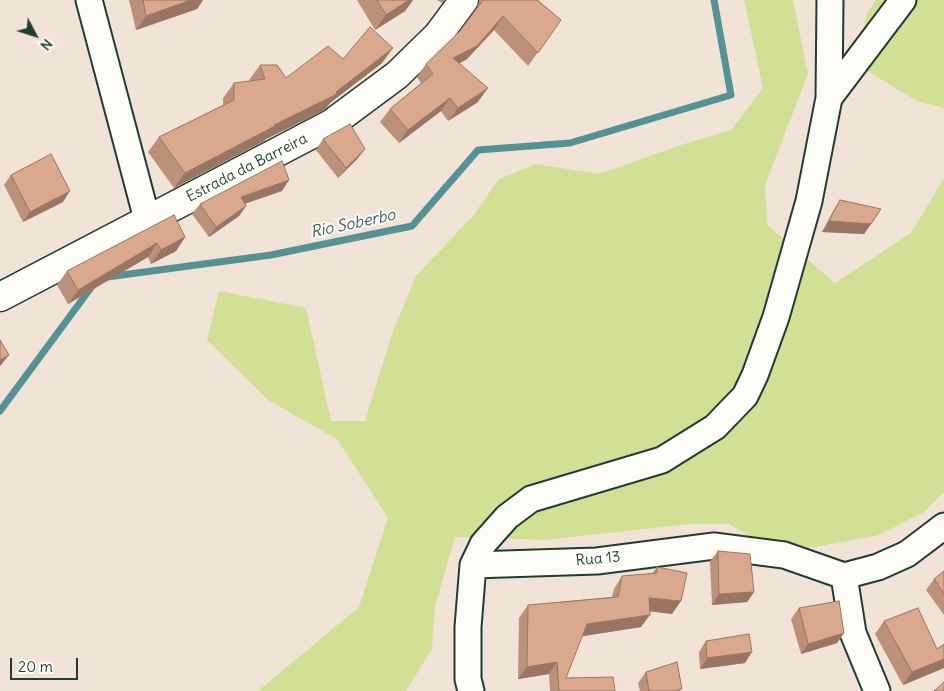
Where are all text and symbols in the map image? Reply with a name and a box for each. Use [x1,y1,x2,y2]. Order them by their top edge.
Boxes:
north arrow [10,10,60,60]
text: N [36,35,56,54]
street label: Estrada da Barreira [184,130,310,206]
water label: Rio Soberbo [309,206,397,242]
street label: Rua 13 [575,548,621,570]
scale bar [12,648,80,680]
text: 20 m [18,657,53,676]

